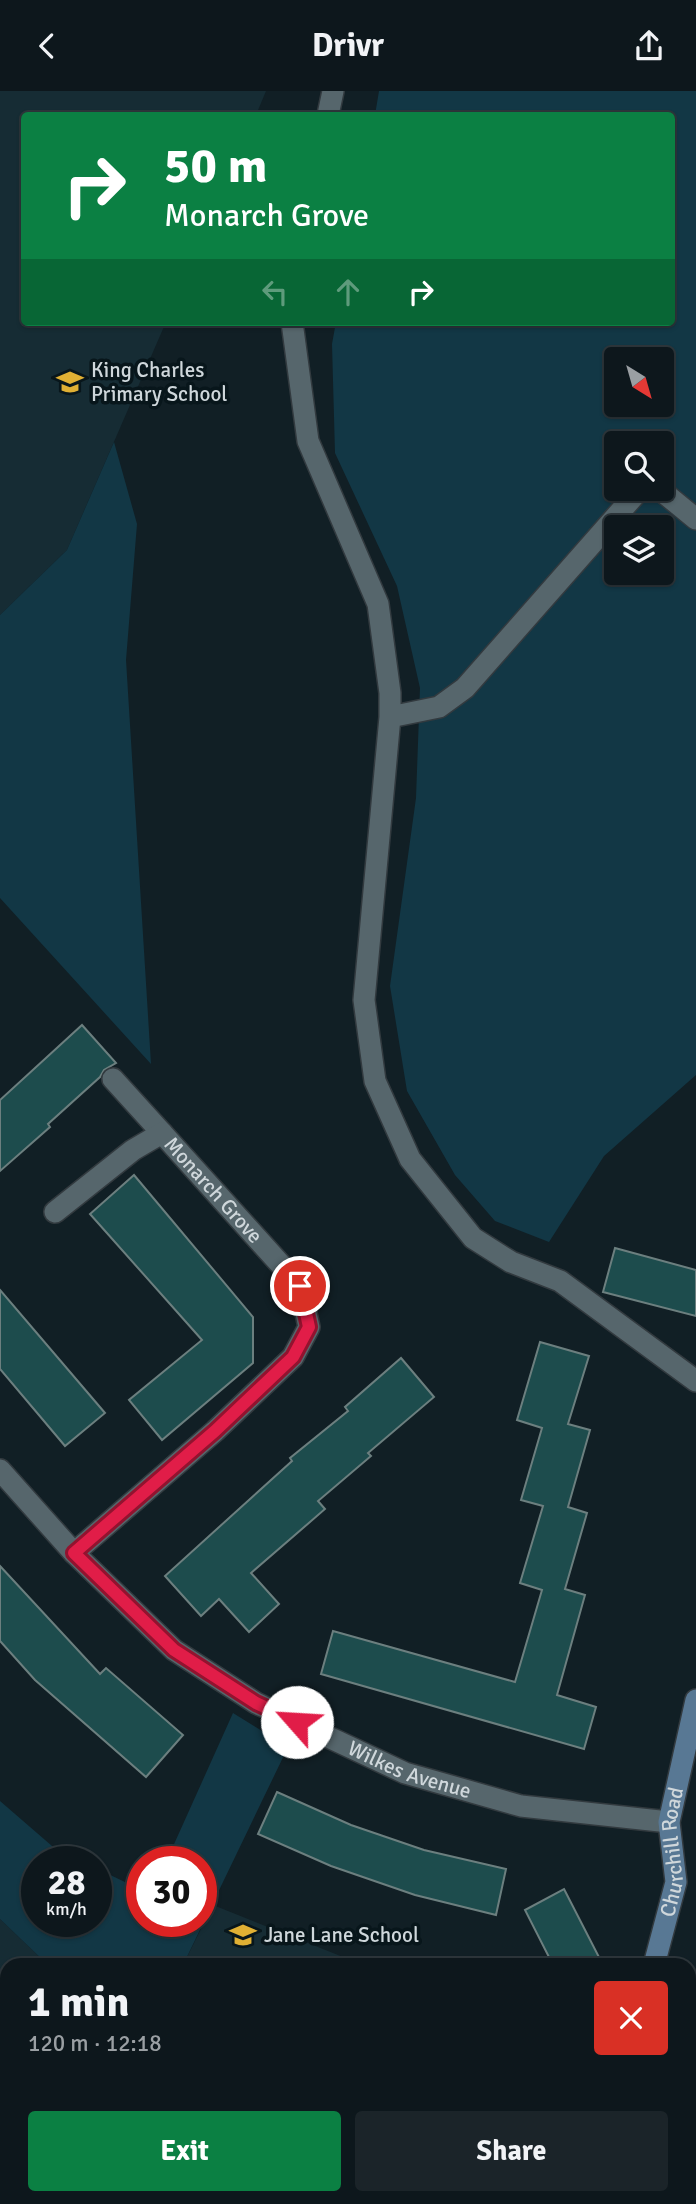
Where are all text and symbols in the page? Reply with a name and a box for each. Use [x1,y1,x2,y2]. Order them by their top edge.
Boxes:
text: Drivr [312,26,384,65]
icon: back [28,27,66,65]
icon: share [630,27,668,65]
text: 50 m [164,136,267,196]
icon: right [49,140,140,231]
text: Monarch Grove [164,196,369,235]
icon: left [256,273,294,311]
icon: ahead [329,273,367,311]
icon: right [402,273,440,311]
north arrow [604,347,674,417]
map controls [604,347,674,585]
place label: King Charles Primary School [91,357,227,407]
school or university icon: King Charles Primary School [55,367,85,397]
button: search [604,431,674,501]
button: layers [604,515,674,585]
street label: Monarch Grove [159,1131,268,1249]
pin [270,1256,330,1316]
icon: arrive [281,1267,319,1305]
position arrow [260,1685,334,1759]
street label: Wilkes Avenue [344,1735,474,1804]
street label: Churchill Road [654,1784,689,1920]
speed limit sign: 30 [126,1846,217,1937]
text: 28 [48,1861,85,1904]
text: km/h [46,1898,87,1920]
school or university icon: Jane Lane School [228,1920,258,1950]
place label: Jane Lane School [264,1922,419,1948]
text: 1 min [28,1977,129,2028]
button: close [594,1981,668,2055]
text: 120 m · 12:18 [28,2029,162,2058]
button: Exit [28,2111,341,2191]
button: Share [355,2111,668,2191]

